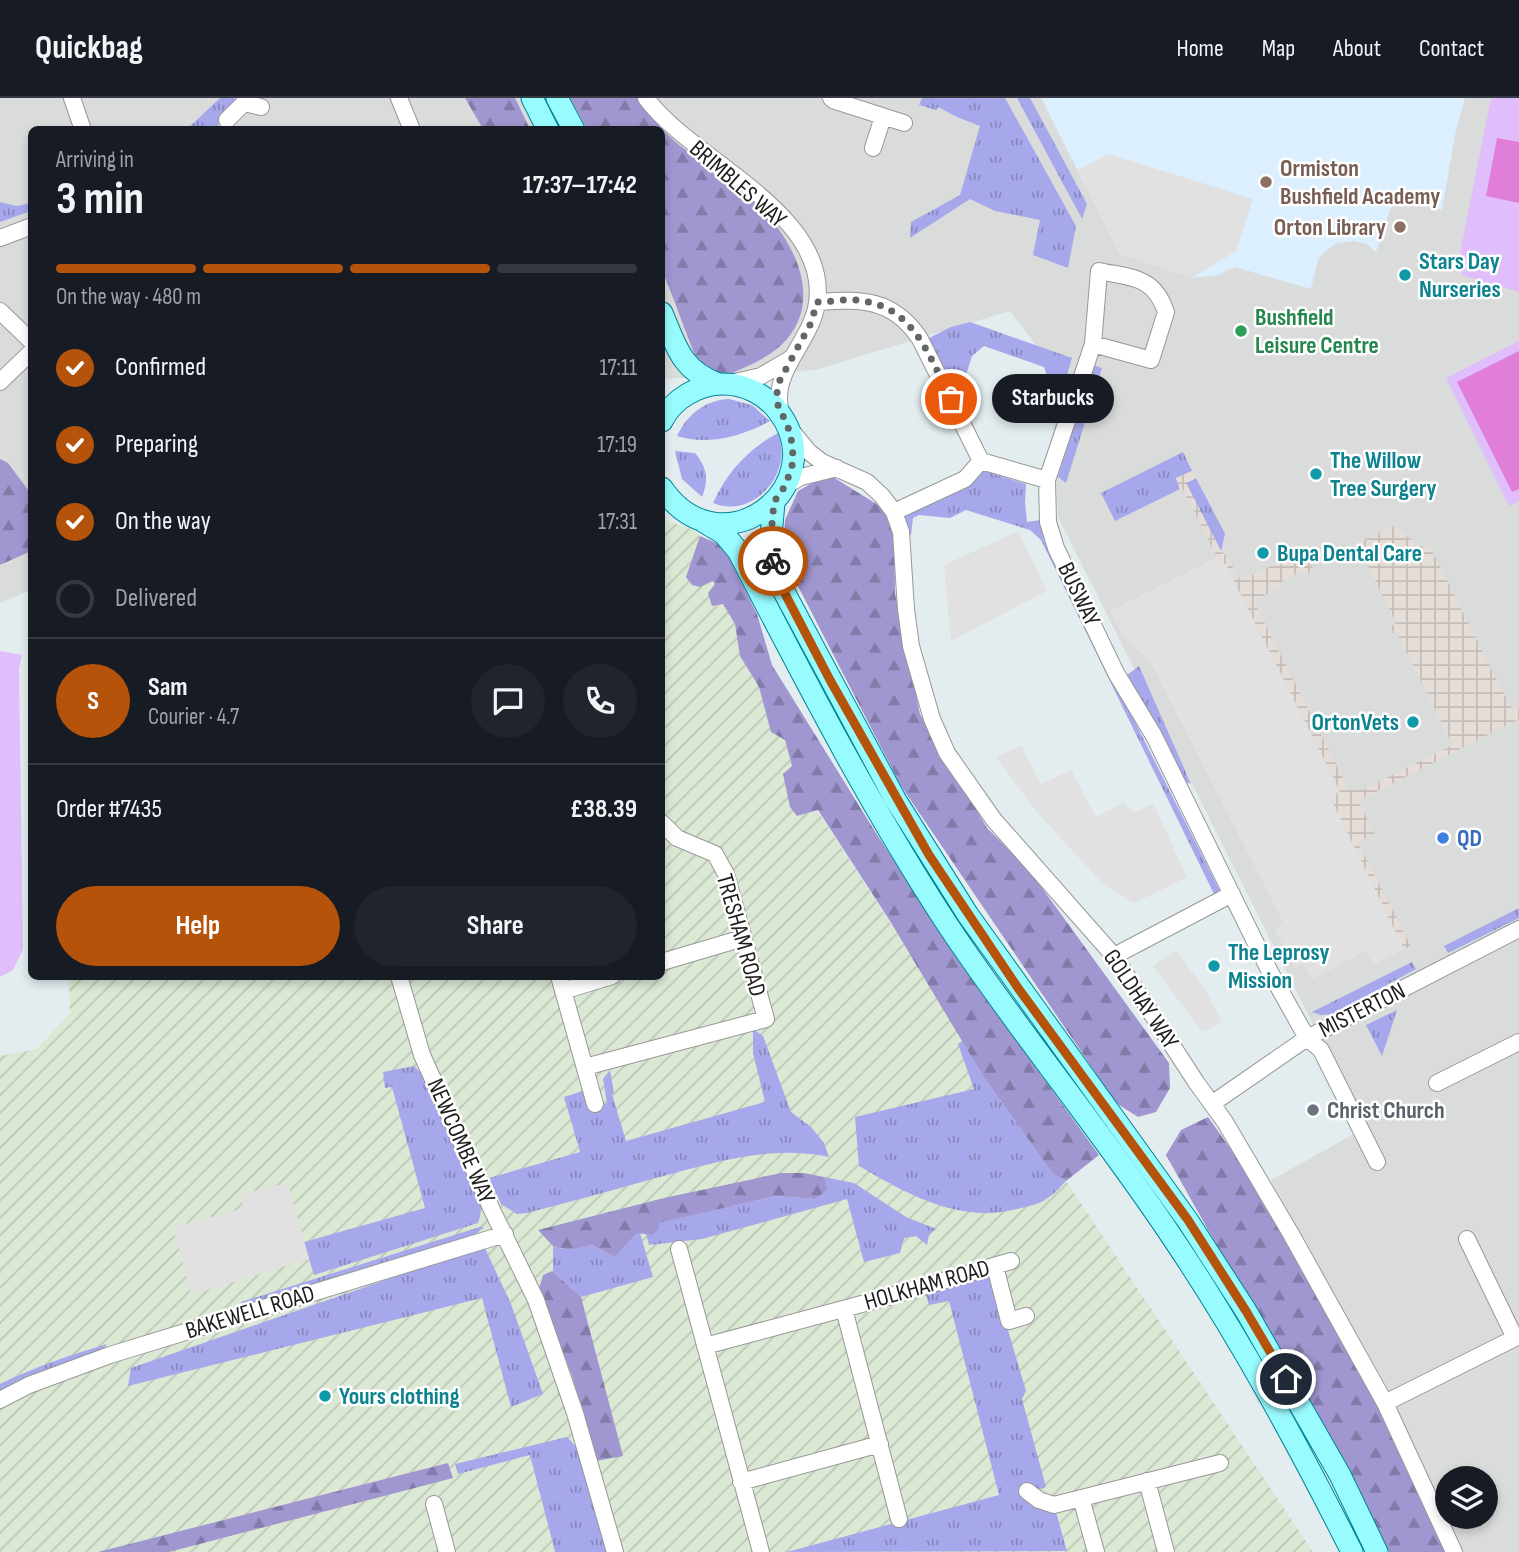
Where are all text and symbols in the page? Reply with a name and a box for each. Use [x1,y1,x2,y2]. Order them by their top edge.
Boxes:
text: Quickbag [35,28,143,68]
text: Home [1176,34,1224,63]
text: Map [1262,34,1295,63]
text: About [1333,34,1381,63]
text: Contact [1419,34,1484,63]
street label: BRIMBLES WAY [684,134,792,234]
text: Arriving in [56,146,134,174]
place label: Ormiston Bushfield Academy [1280,154,1440,211]
text: 17:37–17:42 [523,170,637,201]
text: 3 min [56,172,144,227]
marker: Ormiston Bushfield Academy [1258,174,1274,190]
place label: Orton Library [1274,213,1386,242]
marker: Orton Library [1392,219,1408,235]
place label: Stars Day Nurseries [1419,247,1501,304]
marker: Stars Day Nurseries [1397,267,1413,283]
text: On the way · 480 m [56,283,201,311]
place label: Bushfield Leisure Centre [1255,303,1379,360]
marker: Bushfield Leisure Centre [1233,323,1249,339]
icon: check [56,349,94,387]
text: Confirmed [115,352,206,383]
text: 17:11 [600,354,637,382]
pin [921,369,981,429]
callout: Starbucks [993,374,1116,424]
icon: bag [932,380,970,418]
text: Starbucks [1012,384,1094,412]
icon: check [56,426,94,464]
text: Preparing [115,429,198,460]
text: 17:19 [597,431,637,459]
place label: The Willow Tree Surgery [1330,446,1437,503]
marker: The Willow Tree Surgery [1308,466,1324,482]
icon: check [56,503,94,541]
text: On the way [115,506,211,537]
text: 17:31 [598,508,637,536]
courier [738,526,808,596]
place label: Bupa Dental Care [1277,539,1422,568]
icon: bike [754,542,792,580]
marker: Bupa Dental Care [1255,545,1271,561]
street label: BUSWAY [1051,557,1107,631]
text: Delivered [115,583,197,614]
button: chat [471,664,545,738]
button: phone [563,664,637,738]
text: Sam [148,672,188,703]
text: S [87,686,99,717]
text: Courier · 4.7 [148,703,239,731]
place label: OrtonVets [1312,708,1399,737]
marker: OrtonVets [1405,714,1421,730]
text: Order #7435 [56,794,162,825]
text: £38.39 [570,794,637,825]
place label: QD [1457,824,1482,853]
marker: QD [1435,830,1451,846]
street label: TRESHAM ROAD [710,870,772,1000]
button: Help [56,886,340,966]
button: Share [354,886,637,966]
place label: The Leprosy Mission [1228,938,1330,995]
street label: GOLDHAY WAY [1097,944,1185,1054]
marker: The Leprosy Mission [1206,958,1222,974]
street label: MISTERTON [1314,976,1410,1044]
street label: NEWCOMBE WAY [421,1074,501,1208]
place label: Christ Church [1327,1096,1445,1125]
marker: Christ Church [1305,1102,1321,1118]
street label: HOLKHAM ROAD [861,1253,993,1317]
street label: BAKEWELL ROAD [182,1279,318,1345]
pin [1256,1349,1316,1409]
icon: home [1267,1360,1305,1398]
place label: Yours clothing [339,1382,460,1411]
marker: Yours clothing [317,1388,333,1404]
map controls [1435,1466,1498,1529]
button: layers [1435,1466,1498,1529]

